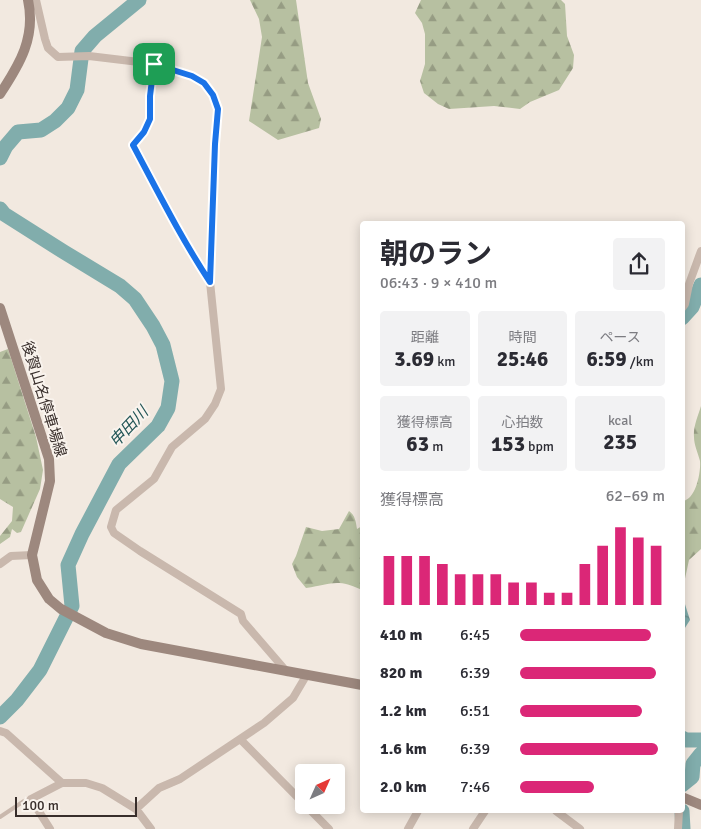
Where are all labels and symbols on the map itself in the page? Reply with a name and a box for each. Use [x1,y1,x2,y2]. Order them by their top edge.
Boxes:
pin [133,43,175,85]
street label: 後賀山名停車場線 [18,339,70,459]
water label: 申田川 [105,401,154,451]
north arrow [295,764,345,814]
scale bar [15,794,138,817]

